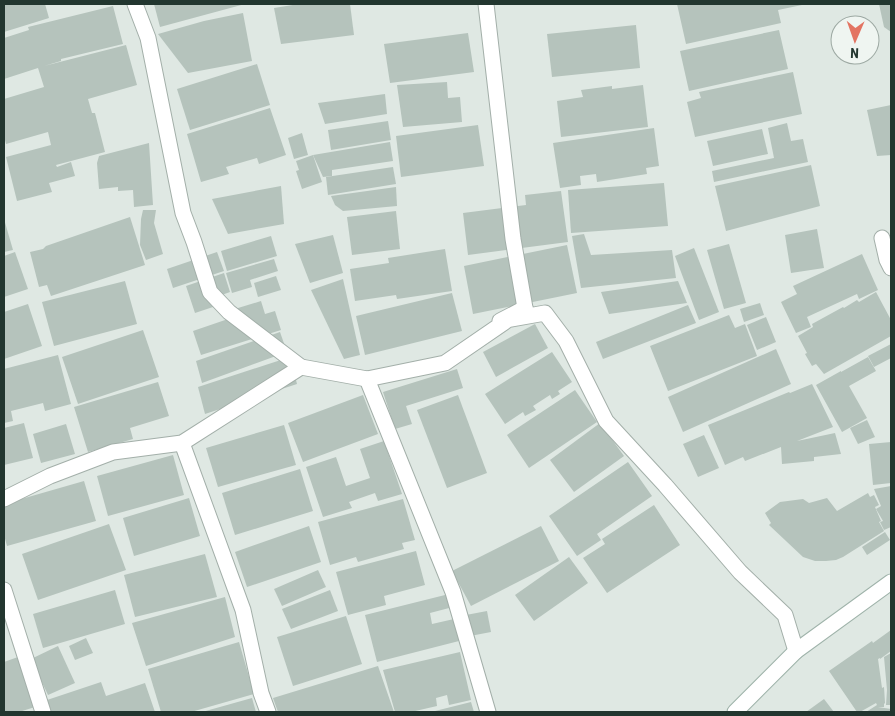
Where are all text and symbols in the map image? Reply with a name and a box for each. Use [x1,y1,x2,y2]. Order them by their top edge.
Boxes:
north arrow [830,15,880,65]
text: N [850,45,859,61]

